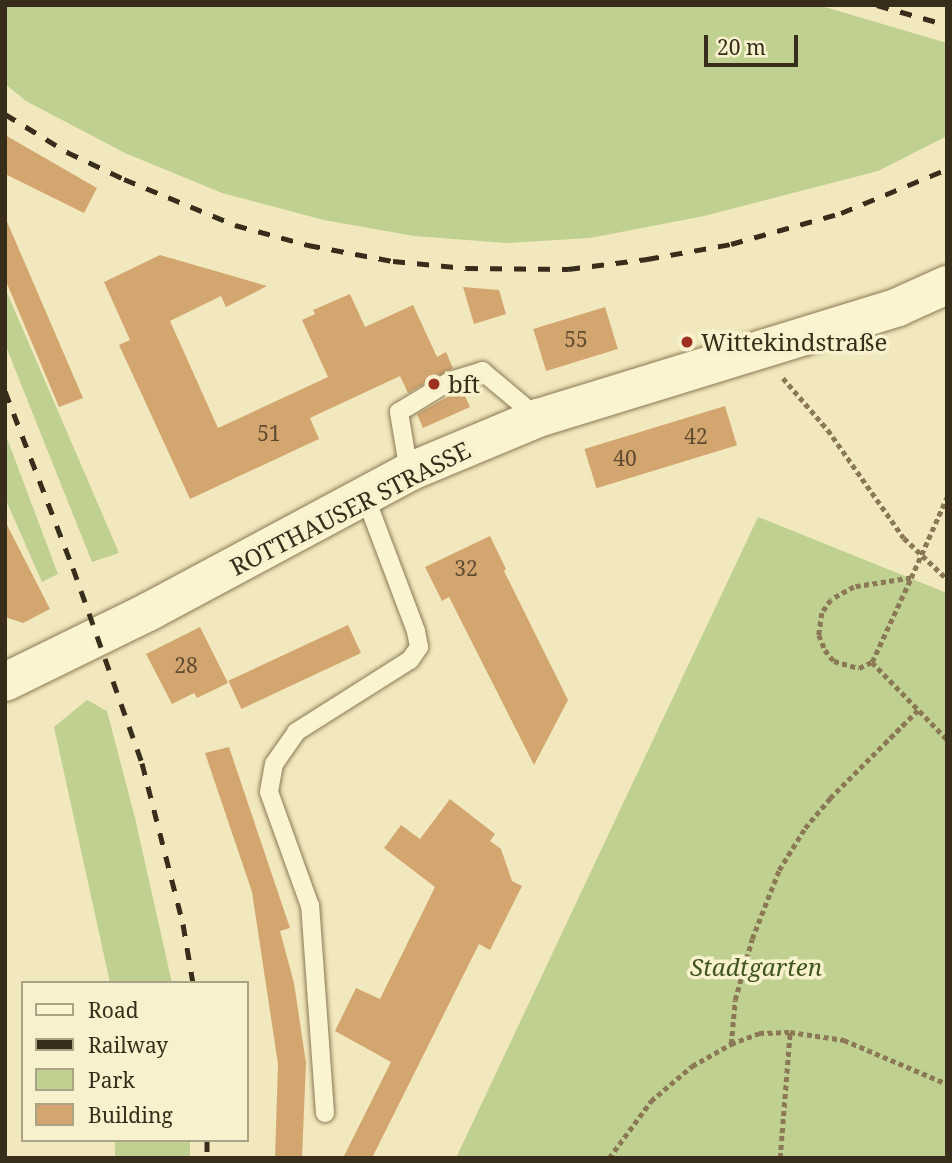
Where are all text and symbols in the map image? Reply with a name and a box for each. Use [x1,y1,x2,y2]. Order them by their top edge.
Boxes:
scale bar [707,21,802,65]
text: 20 m [717,33,766,61]
house number: 55 [564,326,588,352]
place label: Wittekindstraße [701,328,887,356]
marker: Wittekindstraße [679,334,695,350]
place label: bft [448,370,480,398]
marker: bft [426,376,442,392]
house number: 51 [257,420,281,446]
house number: 42 [684,423,708,449]
street label: ROTTHAUSER STRASSE [225,435,475,581]
house number: 40 [613,445,637,471]
house number: 32 [454,555,478,581]
house number: 28 [174,652,198,678]
park label: Stadtgarten [690,953,822,981]
legend [21,981,248,1142]
text: Road [88,996,139,1024]
text: Railway [88,1031,168,1059]
text: Park [88,1066,135,1094]
text: Building [88,1101,173,1129]

